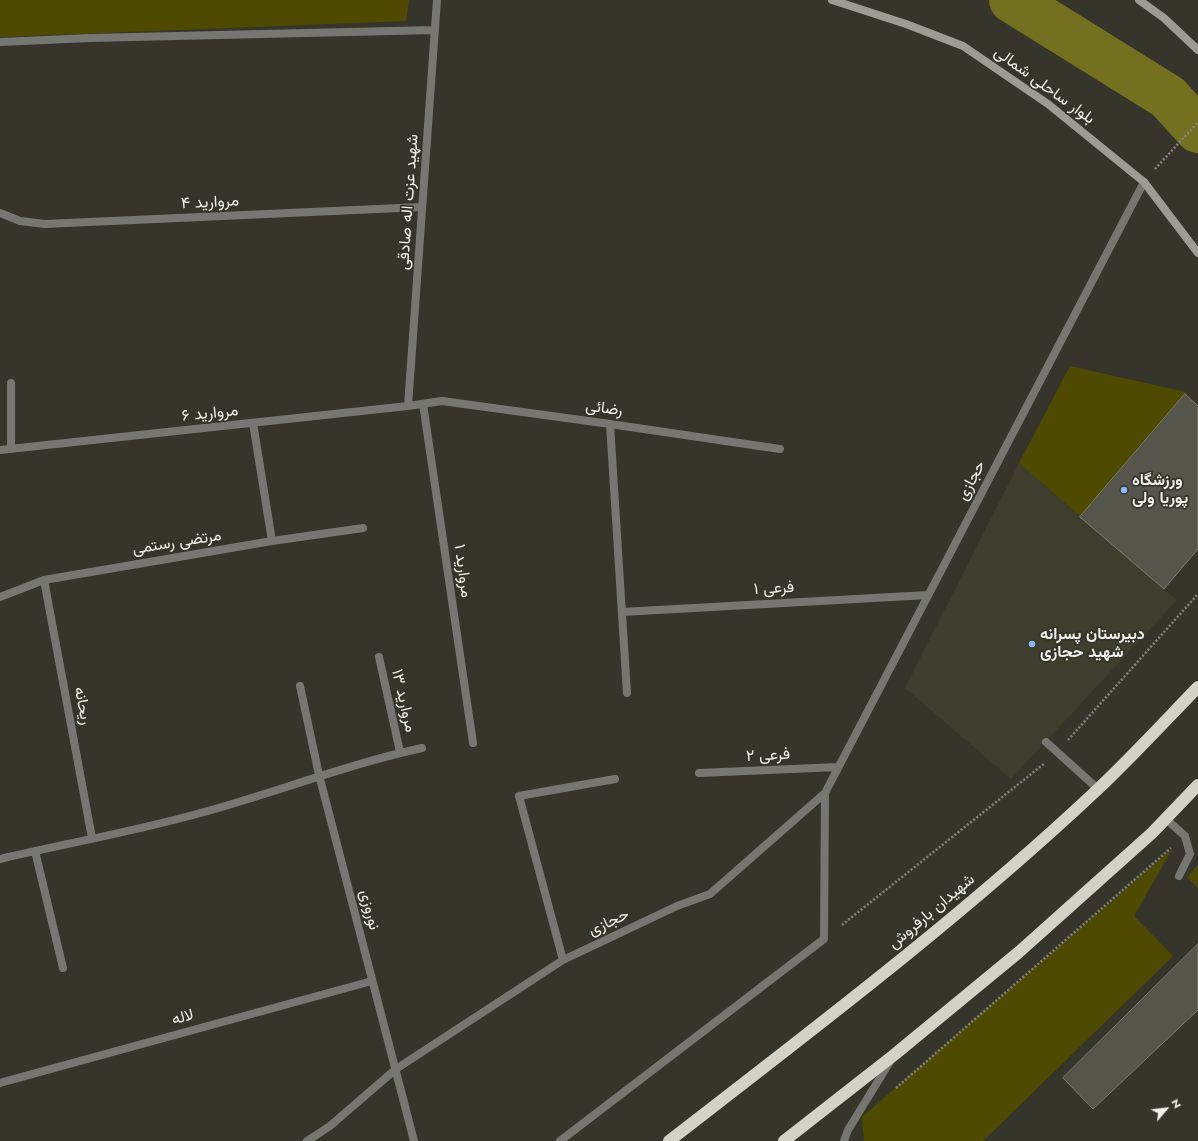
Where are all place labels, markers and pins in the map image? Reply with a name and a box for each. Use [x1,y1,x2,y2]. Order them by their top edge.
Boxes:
place label: ورزشگاه پوریا ولی [1132,471,1188,509]
marker: ورزشگاه پوریا ولی [1119,485,1129,495]
place label: دبیرستان پسرانه شهید حجازی [1040,625,1145,663]
marker: دبیرستان پسرانه شهید حجازی [1027,639,1037,649]

